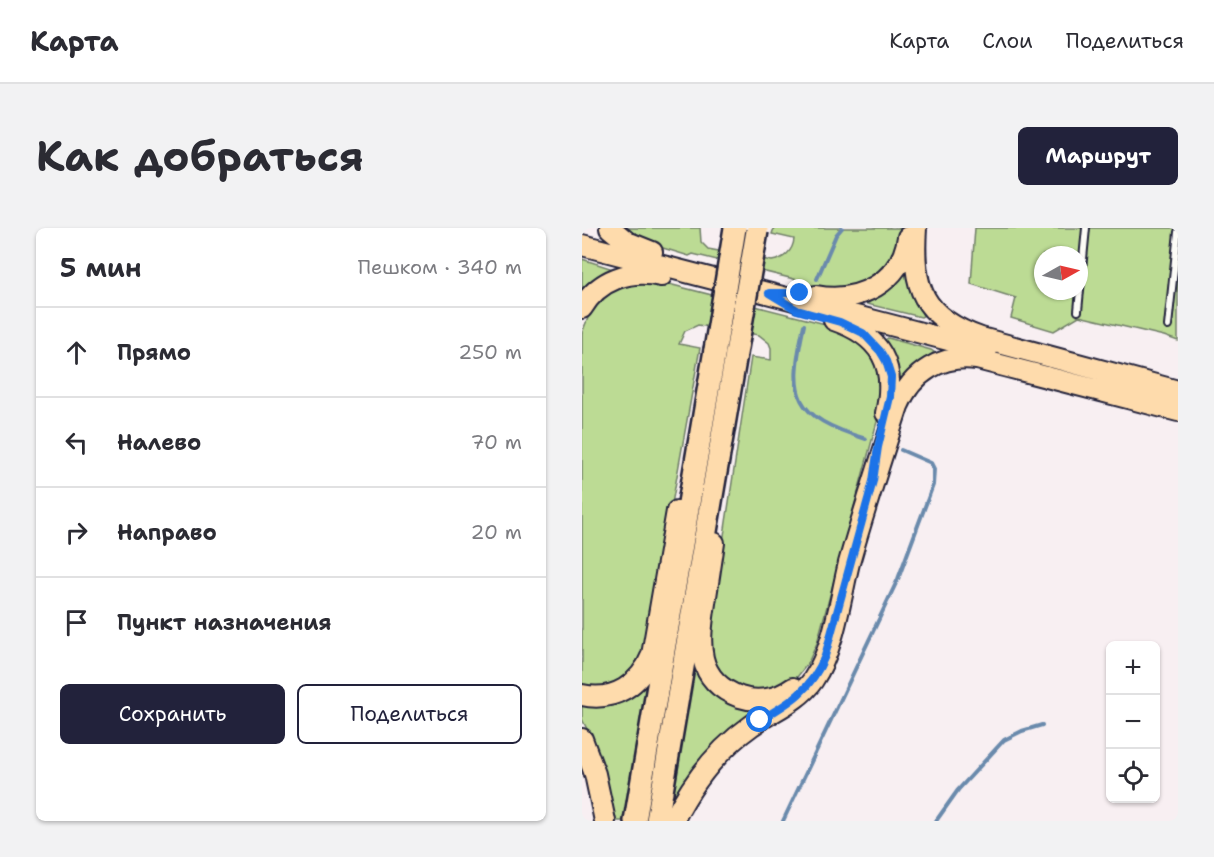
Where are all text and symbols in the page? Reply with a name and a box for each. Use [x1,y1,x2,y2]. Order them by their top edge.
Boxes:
text: Карта [30,22,119,60]
text: Карта [889,27,949,55]
text: Слои [982,27,1033,55]
text: Поделиться [1066,27,1184,55]
button: Маршрут [1018,127,1178,185]
text: Как добраться [36,128,364,184]
north arrow [1034,246,1088,300]
text: 5 мин [60,250,141,285]
text: Пешком · 340 m [358,254,522,280]
route end [786,279,812,305]
icon: ahead [60,336,93,369]
text: Прямо [117,338,191,367]
text: 250 m [458,339,522,365]
icon: left [60,426,93,459]
text: Налево [117,428,201,457]
text: 70 m [470,429,522,455]
icon: right [60,516,93,549]
text: Направо [117,518,217,547]
text: 20 m [471,519,522,545]
icon: arrive [60,606,93,639]
text: Пункт назначения [117,608,331,637]
map controls [1106,641,1160,803]
button: + [1106,641,1160,695]
button: Сохранить [60,684,285,744]
button: Поделиться [297,684,522,744]
button: − [1106,695,1160,749]
route start [746,706,772,732]
button: locate [1106,749,1160,803]

